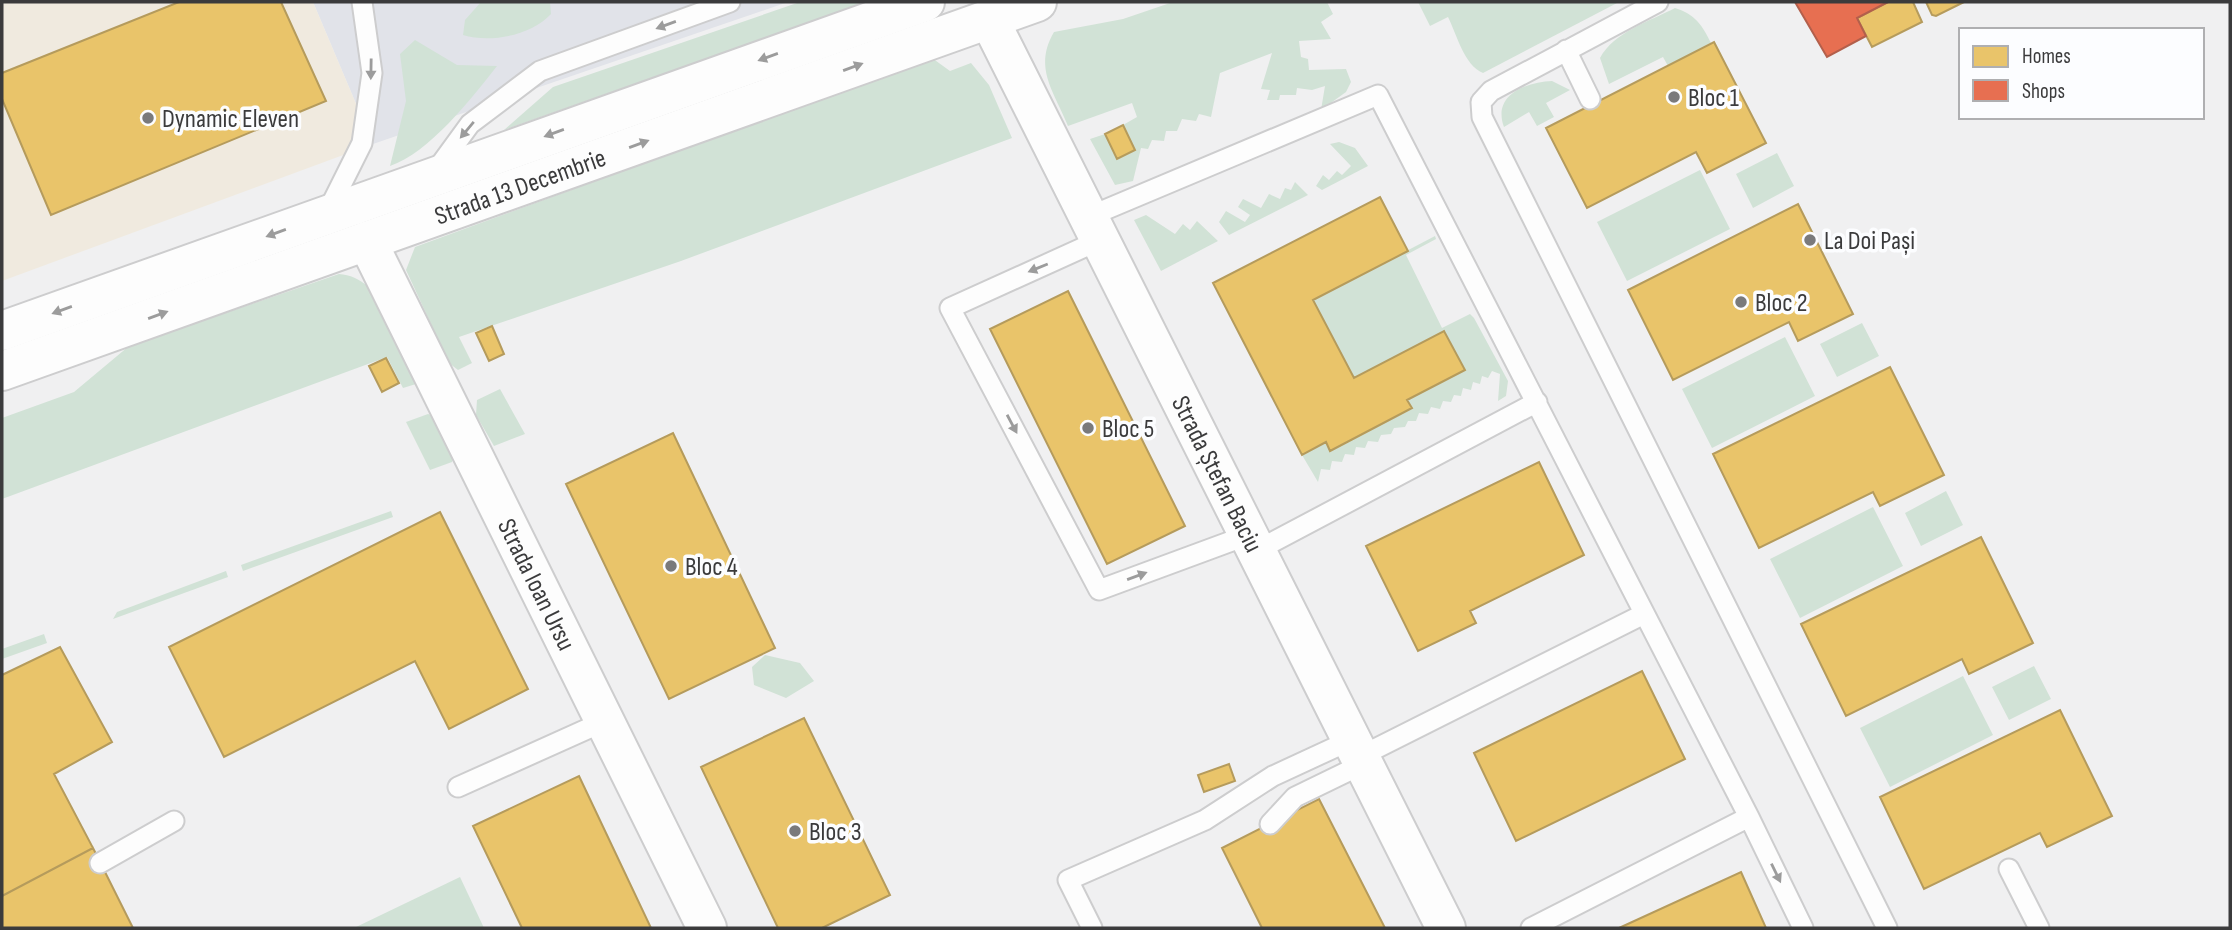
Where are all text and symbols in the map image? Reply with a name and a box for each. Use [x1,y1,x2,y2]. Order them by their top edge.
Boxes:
one-way arrow [655,20,676,31]
legend [1959,28,2204,119]
text: Homes [2022,44,2071,69]
one-way arrow [758,52,779,63]
one-way arrow [365,58,377,80]
one-way arrow [842,61,863,72]
text: Shops [2022,79,2065,104]
place label: Bloc 1 [1688,83,1739,114]
marker: Bloc 1 [1666,89,1682,105]
place label: Dynamic Eleven [162,104,299,135]
marker: Dynamic Eleven [140,110,156,126]
one-way arrow [460,121,475,138]
one-way arrow [543,128,564,139]
one-way arrow [628,138,649,149]
street label: Strada 13 Decembrie [431,143,610,232]
place label: La Doi Pași [1824,226,1915,257]
one-way arrow [265,228,286,239]
marker: La Doi Pași [1802,232,1818,248]
one-way arrow [1027,263,1048,274]
place label: Bloc 2 [1755,288,1807,319]
marker: Bloc 2 [1733,294,1749,310]
one-way arrow [51,305,72,316]
one-way arrow [148,309,169,320]
street label: Strada Ștefan Baciu [1164,391,1268,558]
one-way arrow [1006,414,1017,434]
place label: Bloc 5 [1102,414,1154,445]
marker: Bloc 5 [1080,420,1096,436]
street label: Strada Ioan Ursu [490,514,581,656]
place label: Bloc 4 [685,552,738,583]
marker: Bloc 4 [663,558,679,574]
one-way arrow [1126,570,1147,581]
place label: Bloc 3 [809,817,862,848]
marker: Bloc 3 [787,823,803,839]
one-way arrow [1771,863,1782,883]

